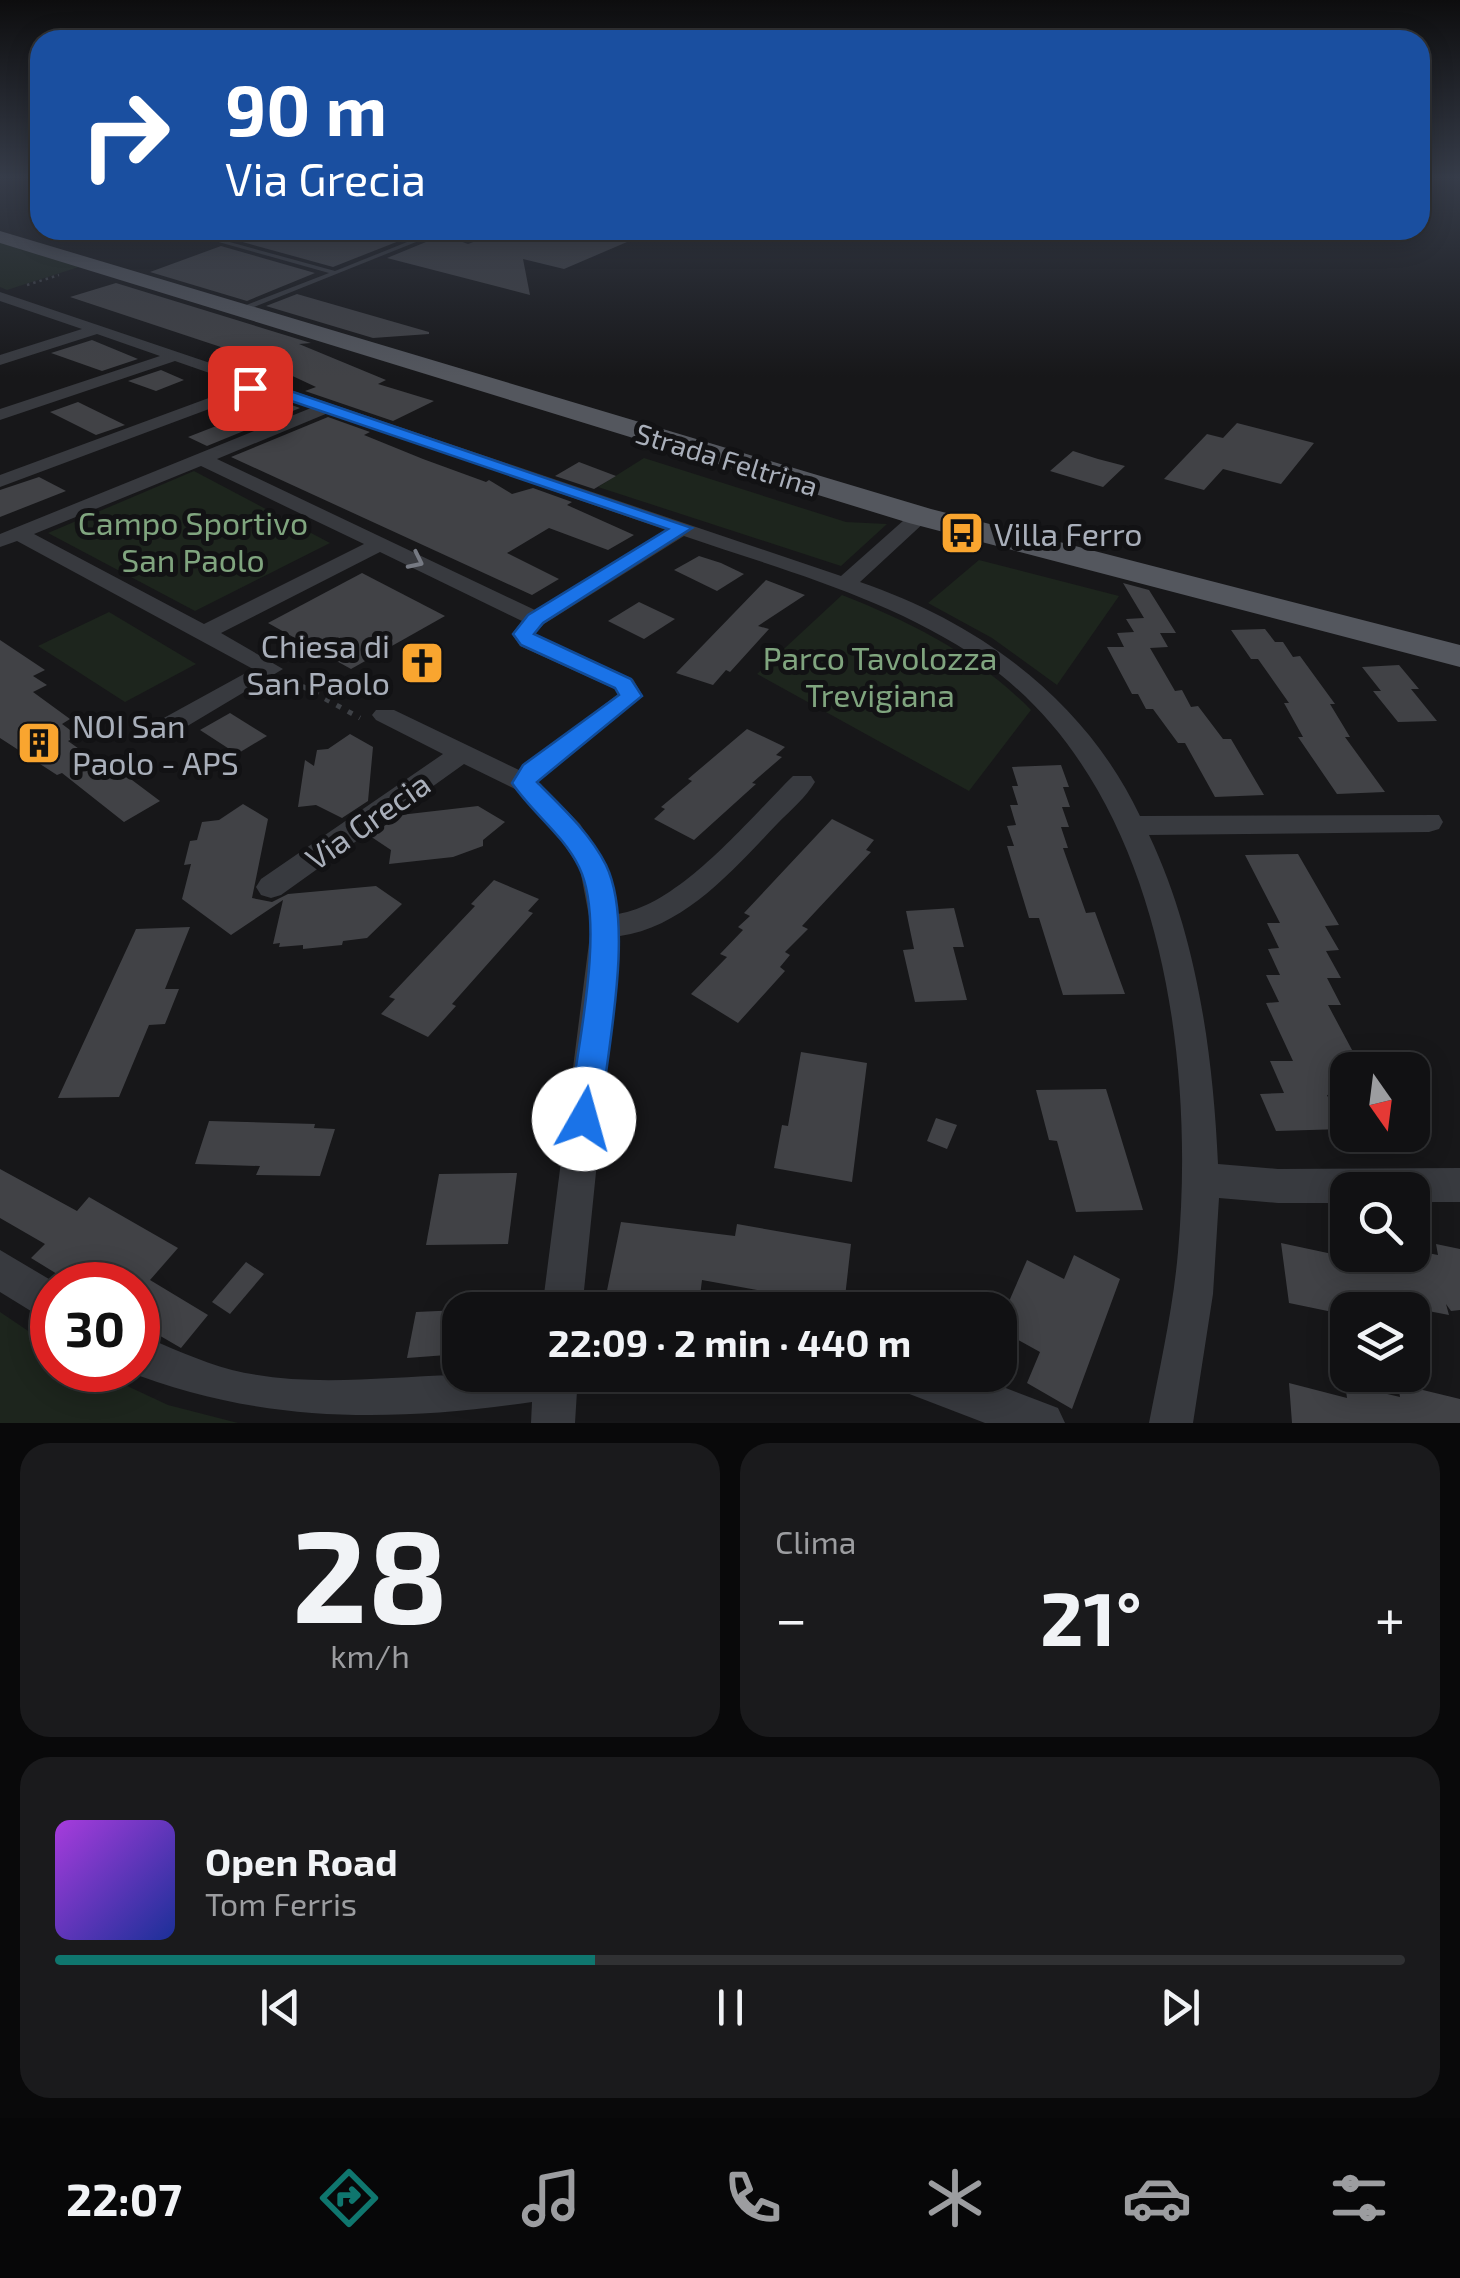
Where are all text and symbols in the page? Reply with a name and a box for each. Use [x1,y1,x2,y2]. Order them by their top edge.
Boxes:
text: 90 m [225,66,387,150]
icon: right [60,70,190,200]
text: Via Grecia [225,151,426,205]
pin [208,346,293,431]
icon: arrive [223,361,278,416]
street label: Strada Feltrina [632,415,822,503]
park label: Campo Sportivo San Paolo [78,503,308,578]
bus stop icon: Villa Ferro [939,510,985,556]
place label: Villa Ferro [994,514,1142,552]
one-way arrow [406,549,424,569]
place label: Chiesa di San Paolo [247,626,390,701]
park label: Parco Tavolozza Trevigiana [763,638,997,713]
church icon: Chiesa di San Paolo [399,640,445,686]
place label: NOI San Paolo - APS [72,706,239,781]
building icon: NOI San Paolo - APS [16,720,62,766]
street label: Via Grecia [298,763,436,877]
north arrow [1330,1052,1430,1152]
map controls [1330,1052,1430,1392]
position arrow [532,1067,636,1171]
button: search [1330,1172,1430,1272]
speed limit sign: 30 [30,1262,160,1392]
button: layers [1330,1292,1430,1392]
text: 22:09 · 2 min · 440 m [548,1319,911,1365]
text: 28 [292,1493,448,1649]
text: Clima [775,1522,856,1560]
text: 21° [1040,1571,1142,1661]
text: − [775,1584,807,1650]
text: + [1375,1584,1405,1650]
text: km/h [330,1636,410,1674]
text: Open Road [205,1838,398,1884]
text: Tom Ferris [205,1884,357,1922]
icon: previous [253,1980,308,2035]
icon: pause [703,1980,758,2035]
icon: next [1153,1980,1208,2035]
icon: directions [314,2163,384,2233]
icon: music [516,2163,586,2233]
icon: phone [718,2163,788,2233]
icon: climate [920,2163,990,2233]
icon: car [1122,2163,1192,2233]
icon: filters [1324,2163,1394,2233]
text: 22:07 [66,2171,182,2225]

